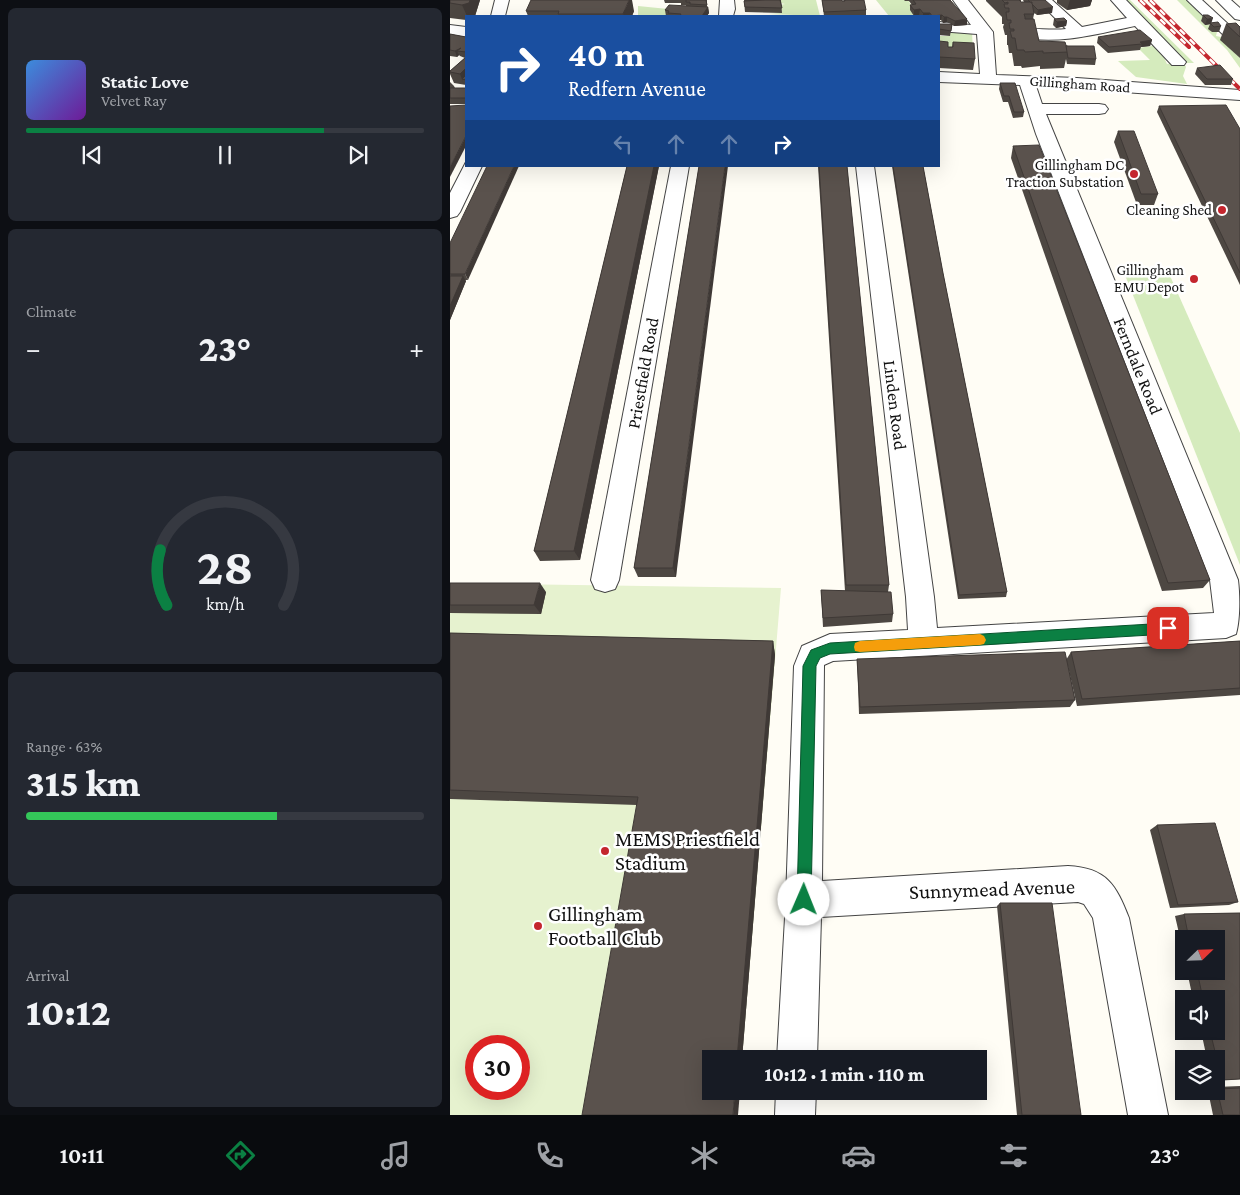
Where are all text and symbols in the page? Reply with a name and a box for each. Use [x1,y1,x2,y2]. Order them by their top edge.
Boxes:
icon: right [485,35,550,100]
text: 40 m [568,35,645,74]
text: Static Love [101,71,189,92]
street label: Gillingham Road [1029,73,1131,97]
text: Redfern Avenue [568,76,706,101]
text: Velvet Ray [101,92,167,109]
icon: left [609,130,637,158]
icon: ahead [662,130,690,158]
icon: ahead [715,130,743,158]
icon: right [768,130,796,158]
icon: previous [78,141,106,169]
icon: pause [211,141,239,169]
icon: next [344,141,372,169]
place label: Gillingham DC Traction Substation [1006,157,1124,190]
marker: Gillingham DC Traction Substation [1128,168,1140,180]
place label: Cleaning Shed [1126,202,1212,219]
marker: Cleaning Shed [1216,204,1228,216]
place label: Gillingham EMU Depot [1114,262,1185,296]
marker: Gillingham EMU Depot [1188,273,1200,285]
text: Climate [26,303,76,320]
street label: Priestfield Road [623,315,663,430]
street label: Ferndale Road [1109,315,1167,418]
text: 23° [198,327,252,369]
text: − [26,333,41,364]
text: + [409,333,424,364]
street label: Linden Road [880,359,910,452]
text: 28 [197,537,253,595]
text: km/h [206,594,245,614]
pin [1147,607,1189,649]
icon: arrive [1154,614,1182,642]
text: Range · 63% [26,738,102,755]
text: 315 km [26,762,140,804]
place label: MEMS Priestfield Stadium [615,827,760,875]
marker: MEMS Priestfield Stadium [599,845,611,857]
position arrow [777,873,829,925]
street label: Sunnymead Avenue [909,874,1075,904]
place label: Gillingham Football Club [548,902,661,950]
marker: Gillingham Football Club [532,920,544,932]
north arrow [1175,930,1225,980]
map controls [1175,930,1225,1100]
text: Arrival [26,967,70,984]
button: sound [1175,990,1225,1040]
text: 10:12 [26,991,111,1033]
speed limit sign: 30 [465,1035,530,1100]
button: layers [1175,1050,1225,1100]
text: 10:12 · 1 min · 110 m [765,1064,924,1085]
icon: directions [223,1138,258,1173]
icon: music [378,1138,413,1173]
icon: phone [532,1138,567,1173]
icon: climate [687,1138,722,1173]
icon: car [841,1138,876,1173]
icon: filters [996,1138,1031,1173]
text: 10:11 [60,1143,104,1168]
text: 23° [1150,1143,1180,1168]

